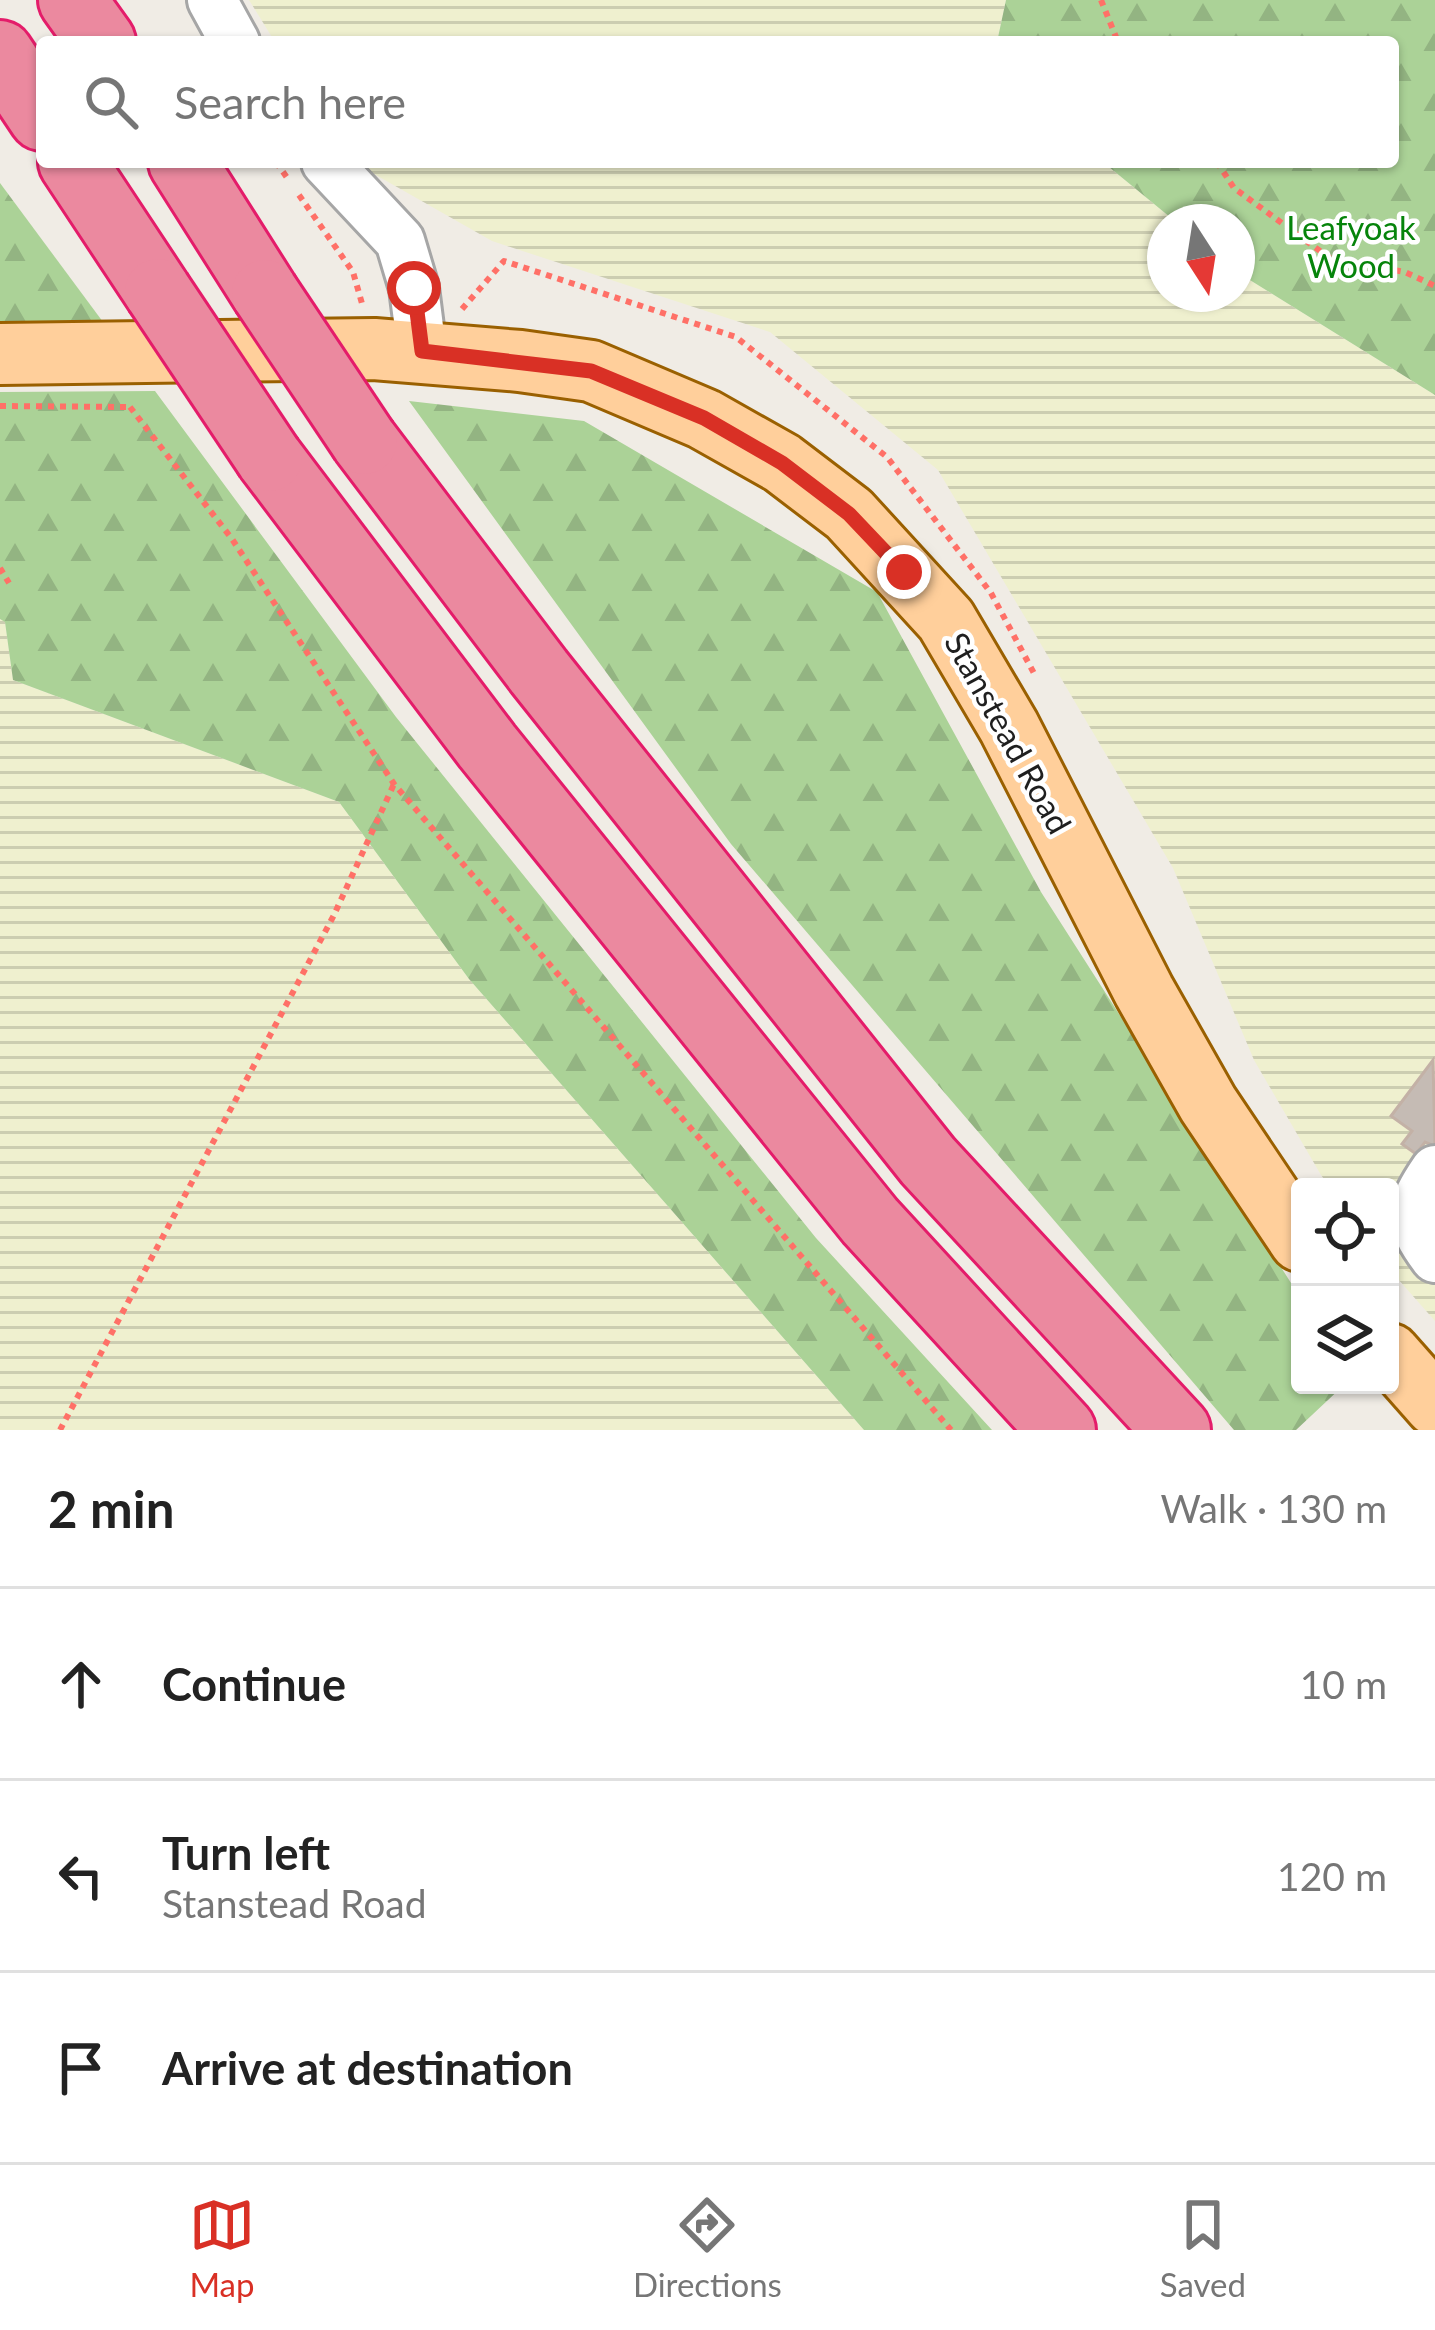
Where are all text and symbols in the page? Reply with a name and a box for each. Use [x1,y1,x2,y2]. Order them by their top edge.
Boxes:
search box [36,36,1399,168]
icon: search [78,69,144,135]
text: Search here [174,75,406,129]
north arrow [1147,204,1255,312]
park label: Leafyoak Wood [1286,207,1416,285]
route start [387,261,441,315]
route end [877,545,931,599]
street label: Stanstead Road [937,625,1081,840]
map controls [1291,1178,1399,1394]
button: locate [1291,1178,1399,1286]
button: layers [1291,1286,1399,1394]
text: 2 min [48,1478,174,1539]
text: Walk · 130 m [1160,1485,1387,1531]
icon: ahead [48,1651,114,1717]
text: Continue [162,1657,346,1711]
text: 10 m [1300,1661,1387,1707]
text: Turn left [162,1826,330,1880]
icon: left [48,1843,114,1909]
text: 120 m [1277,1853,1387,1899]
text: Stanstead Road [162,1880,426,1926]
icon: arrive [48,2035,114,2101]
text: Arrive at destination [162,2041,573,2095]
tab: Map [189,2192,255,2304]
tab: Directions [633,2192,782,2304]
tab: Saved [1160,2192,1246,2304]

